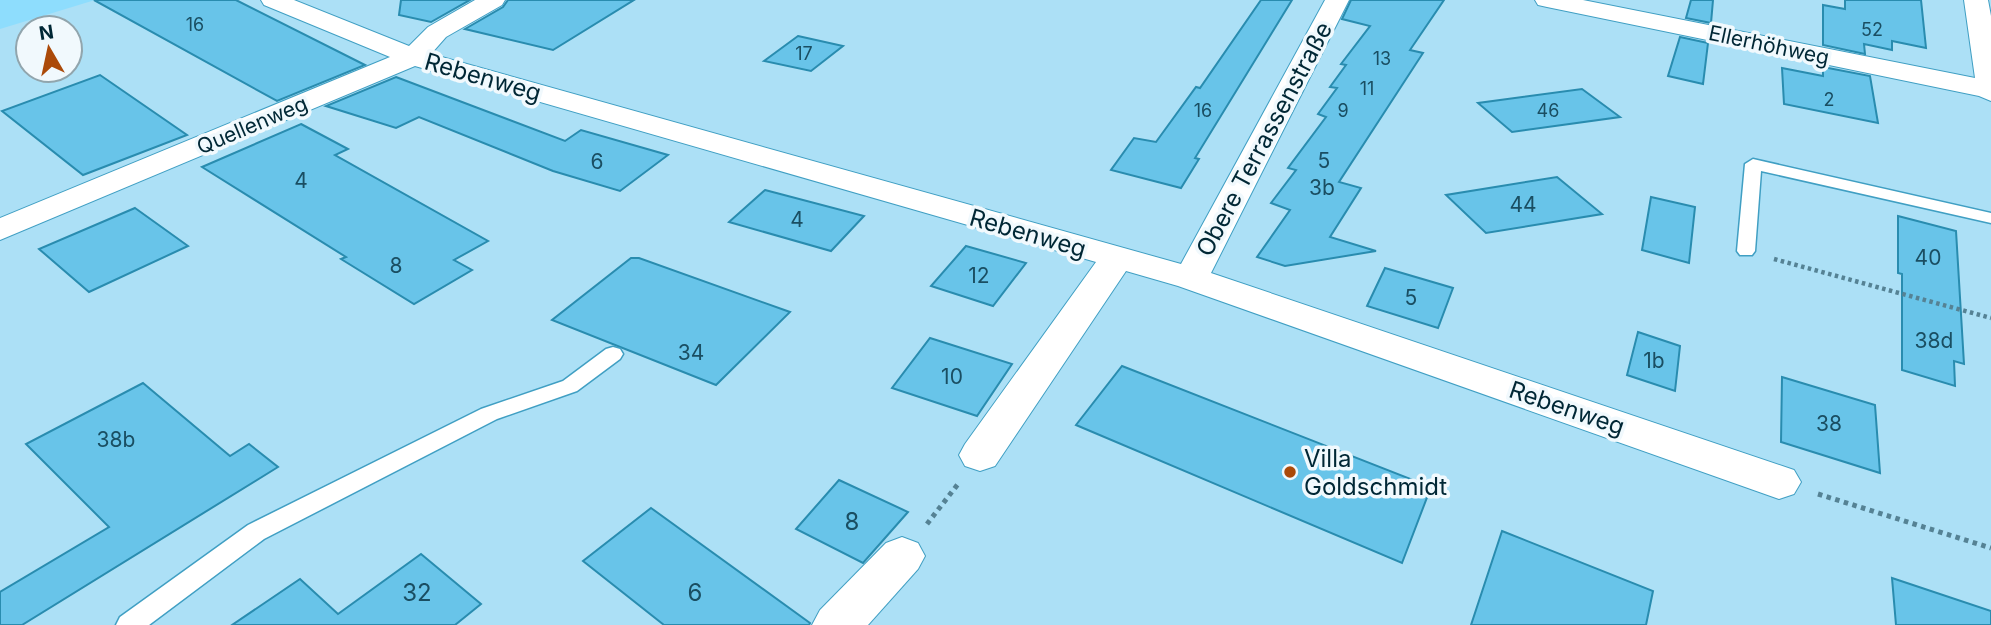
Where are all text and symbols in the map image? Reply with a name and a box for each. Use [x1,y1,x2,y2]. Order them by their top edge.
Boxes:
north arrow [14,14,84,84]
house number: 16 [186,14,204,35]
street label: Obere Terrassenstraße [1190,17,1338,261]
house number: 52 [1861,19,1883,40]
text: N [37,20,55,45]
street label: Ellerhöhweg [1706,20,1832,70]
house number: 17 [795,43,813,64]
street label: Rebenweg [421,47,545,107]
house number: 13 [1373,48,1391,69]
house number: 11 [1360,78,1374,99]
house number: 2 [1824,89,1834,110]
street label: Quellenweg [193,91,311,159]
house number: 16 [1194,100,1212,121]
house number: 9 [1337,100,1349,121]
house number: 46 [1537,100,1559,121]
house number: 5 [1318,148,1330,173]
house number: 6 [590,149,604,174]
house number: 4 [294,168,308,193]
house number: 3b [1309,175,1335,200]
house number: 44 [1509,192,1537,217]
street label: Rebenweg [966,203,1090,263]
house number: 4 [790,207,804,232]
house number: 40 [1915,245,1941,270]
house number: 8 [390,253,403,278]
house number: 12 [968,263,990,288]
house number: 5 [1405,285,1417,310]
house number: 38d [1915,328,1953,353]
house number: 34 [678,340,704,365]
house number: 1b [1643,348,1665,373]
house number: 10 [941,364,963,389]
street label: Rebenweg [1506,375,1628,441]
house number: 38 [1816,411,1842,436]
house number: 38b [97,427,135,452]
place label: Villa Goldschmidt [1304,444,1447,501]
marker: Villa Goldschmidt [1282,464,1298,480]
house number: 8 [845,507,859,536]
house number: 32 [402,578,432,607]
house number: 6 [688,578,702,607]

